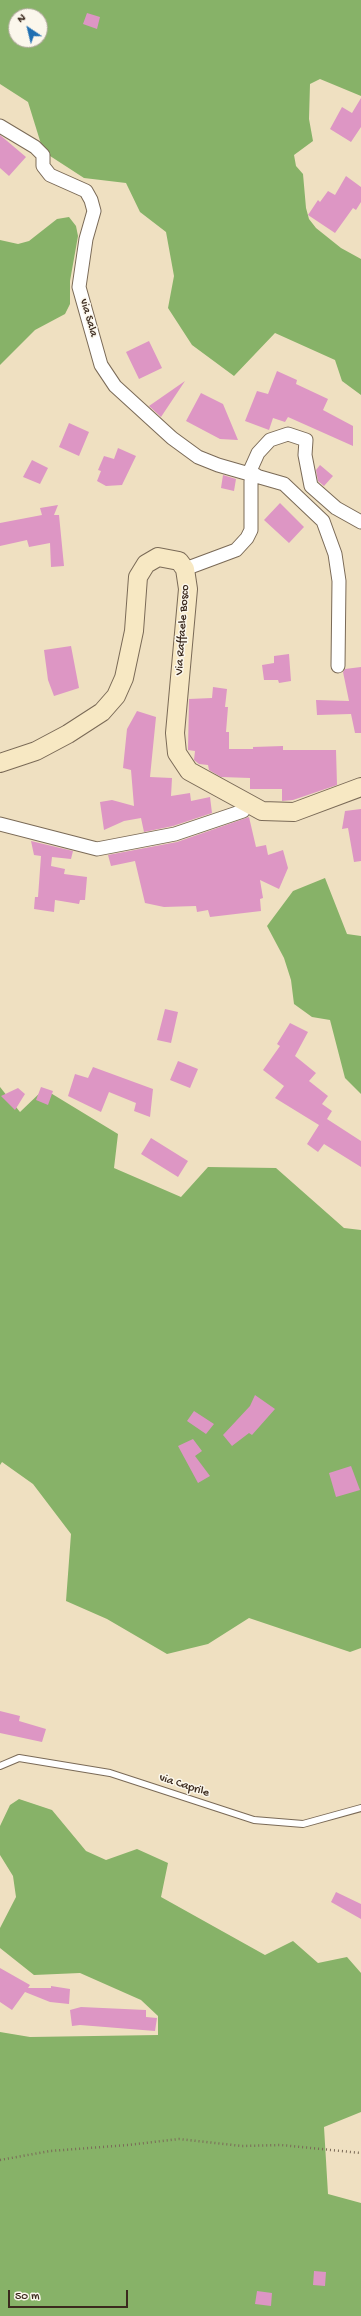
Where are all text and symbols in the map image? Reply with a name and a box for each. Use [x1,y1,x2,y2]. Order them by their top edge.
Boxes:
north arrow [8,8,48,48]
text: N [15,12,28,26]
street label: via Sala [76,297,100,339]
street label: Via Raffaele Bosco [173,584,193,676]
street label: via Caprile [157,1771,211,1801]
scale bar [10,2282,130,2308]
text: 50 m [15,2290,40,2304]

